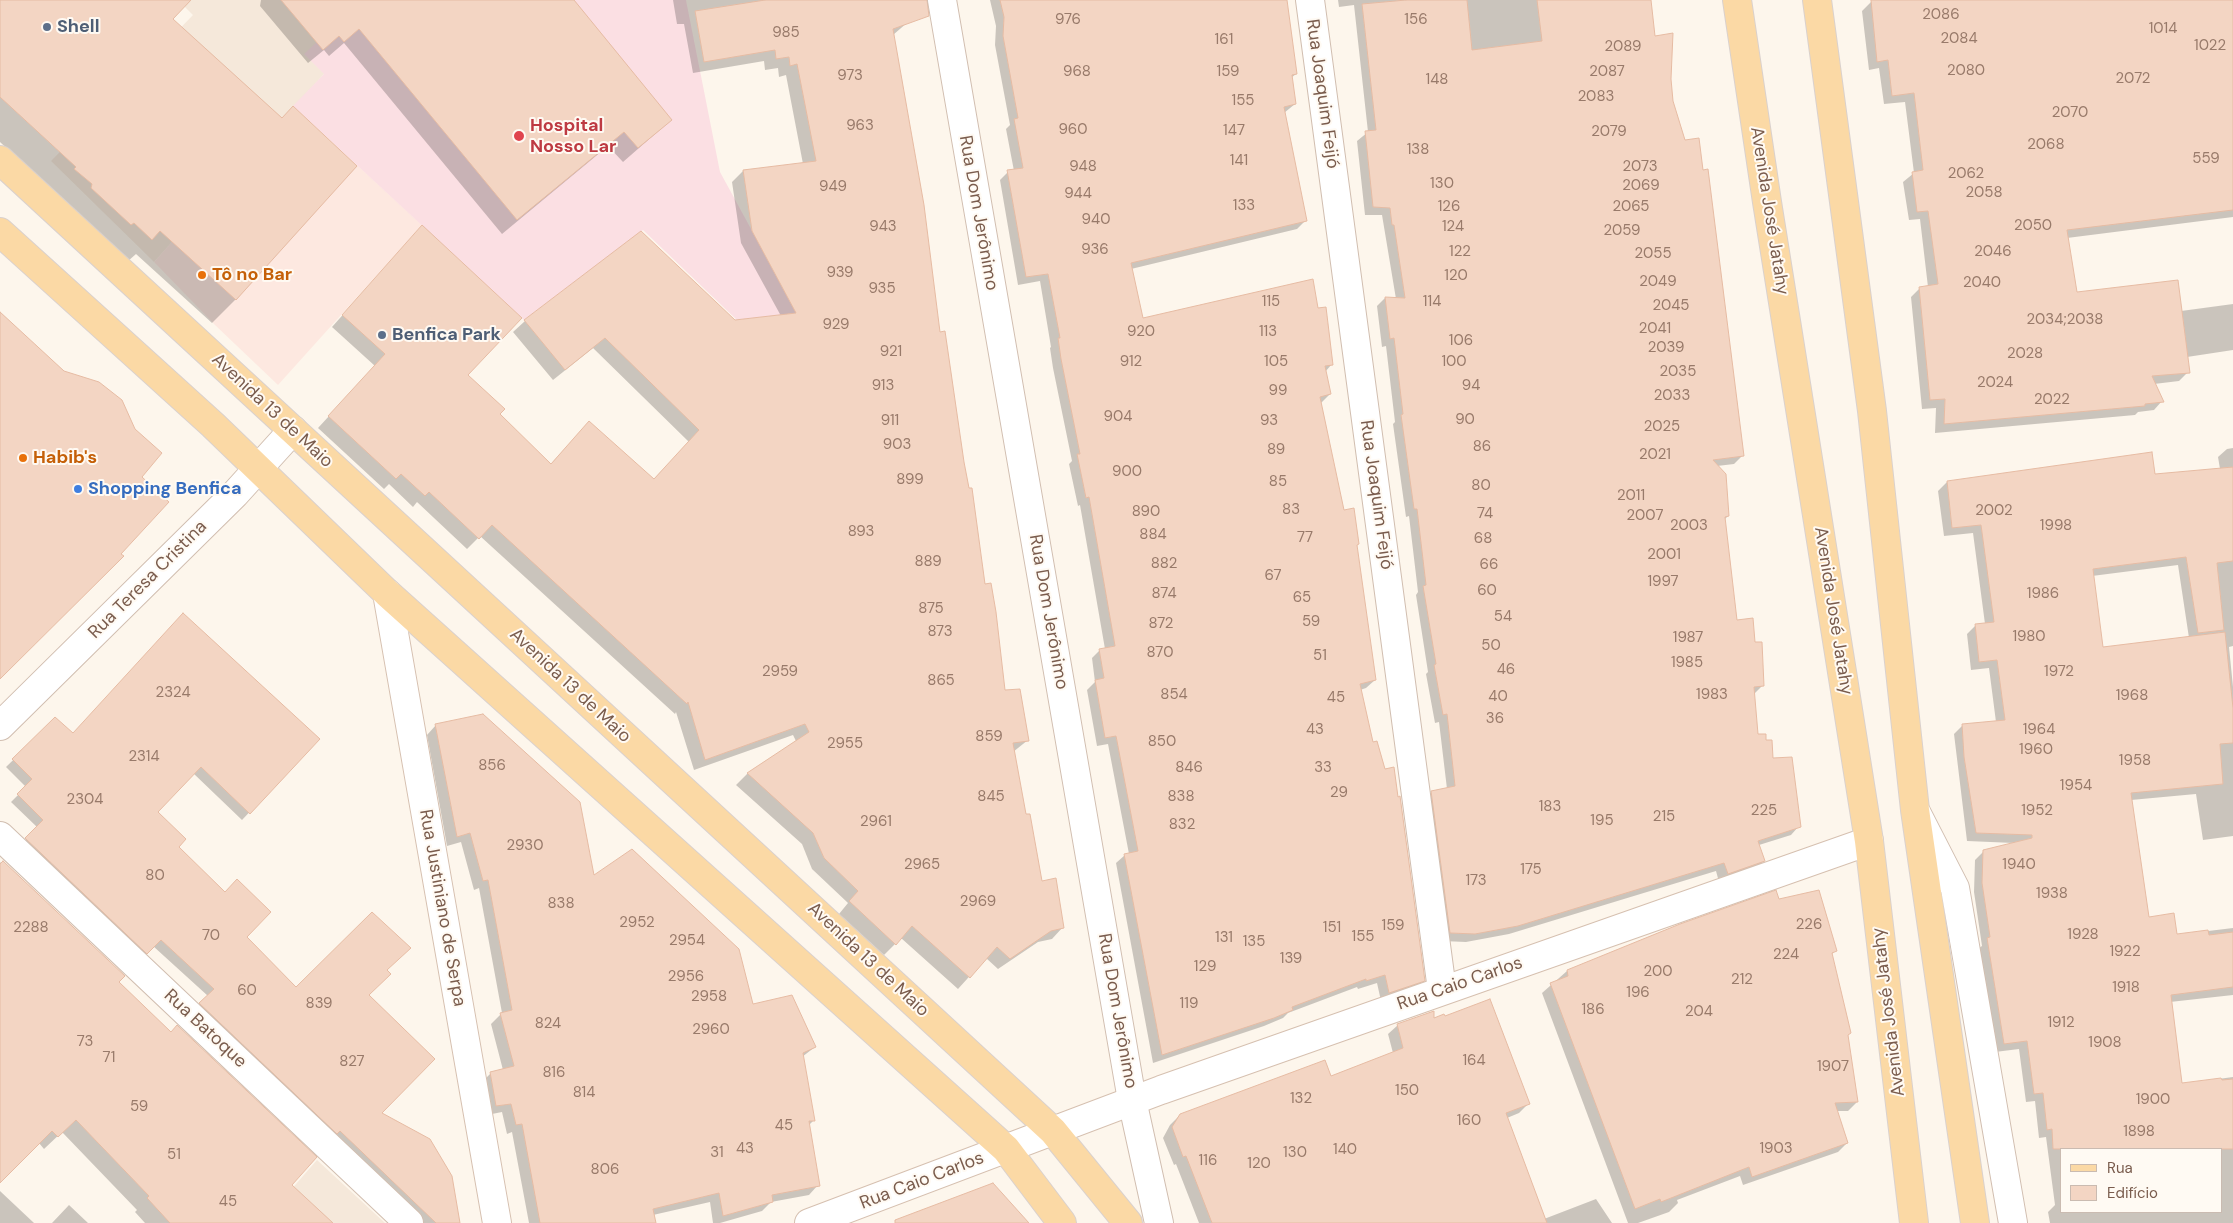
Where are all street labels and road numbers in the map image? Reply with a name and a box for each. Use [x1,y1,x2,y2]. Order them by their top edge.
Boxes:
street label: Rua Joaquim Feijó [1301,18,1343,170]
street label: Avenida José Jatahy [1745,125,1793,297]
street label: Rua Dom Jerônimo [954,134,1002,292]
street label: Avenida 13 de Maio [207,349,337,473]
street label: Rua Joaquim Feijó [1355,419,1397,571]
street label: Rua Teresa Cristina [84,516,212,644]
street label: Avenida José Jatahy [1809,525,1857,697]
street label: Rua Dom Jerônimo [1024,533,1072,691]
street label: Avenida 13 de Maio [505,624,635,748]
street label: Rua Justiniano de Serpa [414,808,470,1008]
street label: Avenida 13 de Maio [803,898,933,1022]
street label: Avenida José Jatahy [1868,926,1910,1098]
street label: Rua Dom Jerônimo [1093,932,1141,1090]
street label: Rua Caio Carlos [1394,952,1526,1016]
street label: Rua Batoque [159,985,251,1073]
street label: Rua Caio Carlos [857,1147,987,1215]

